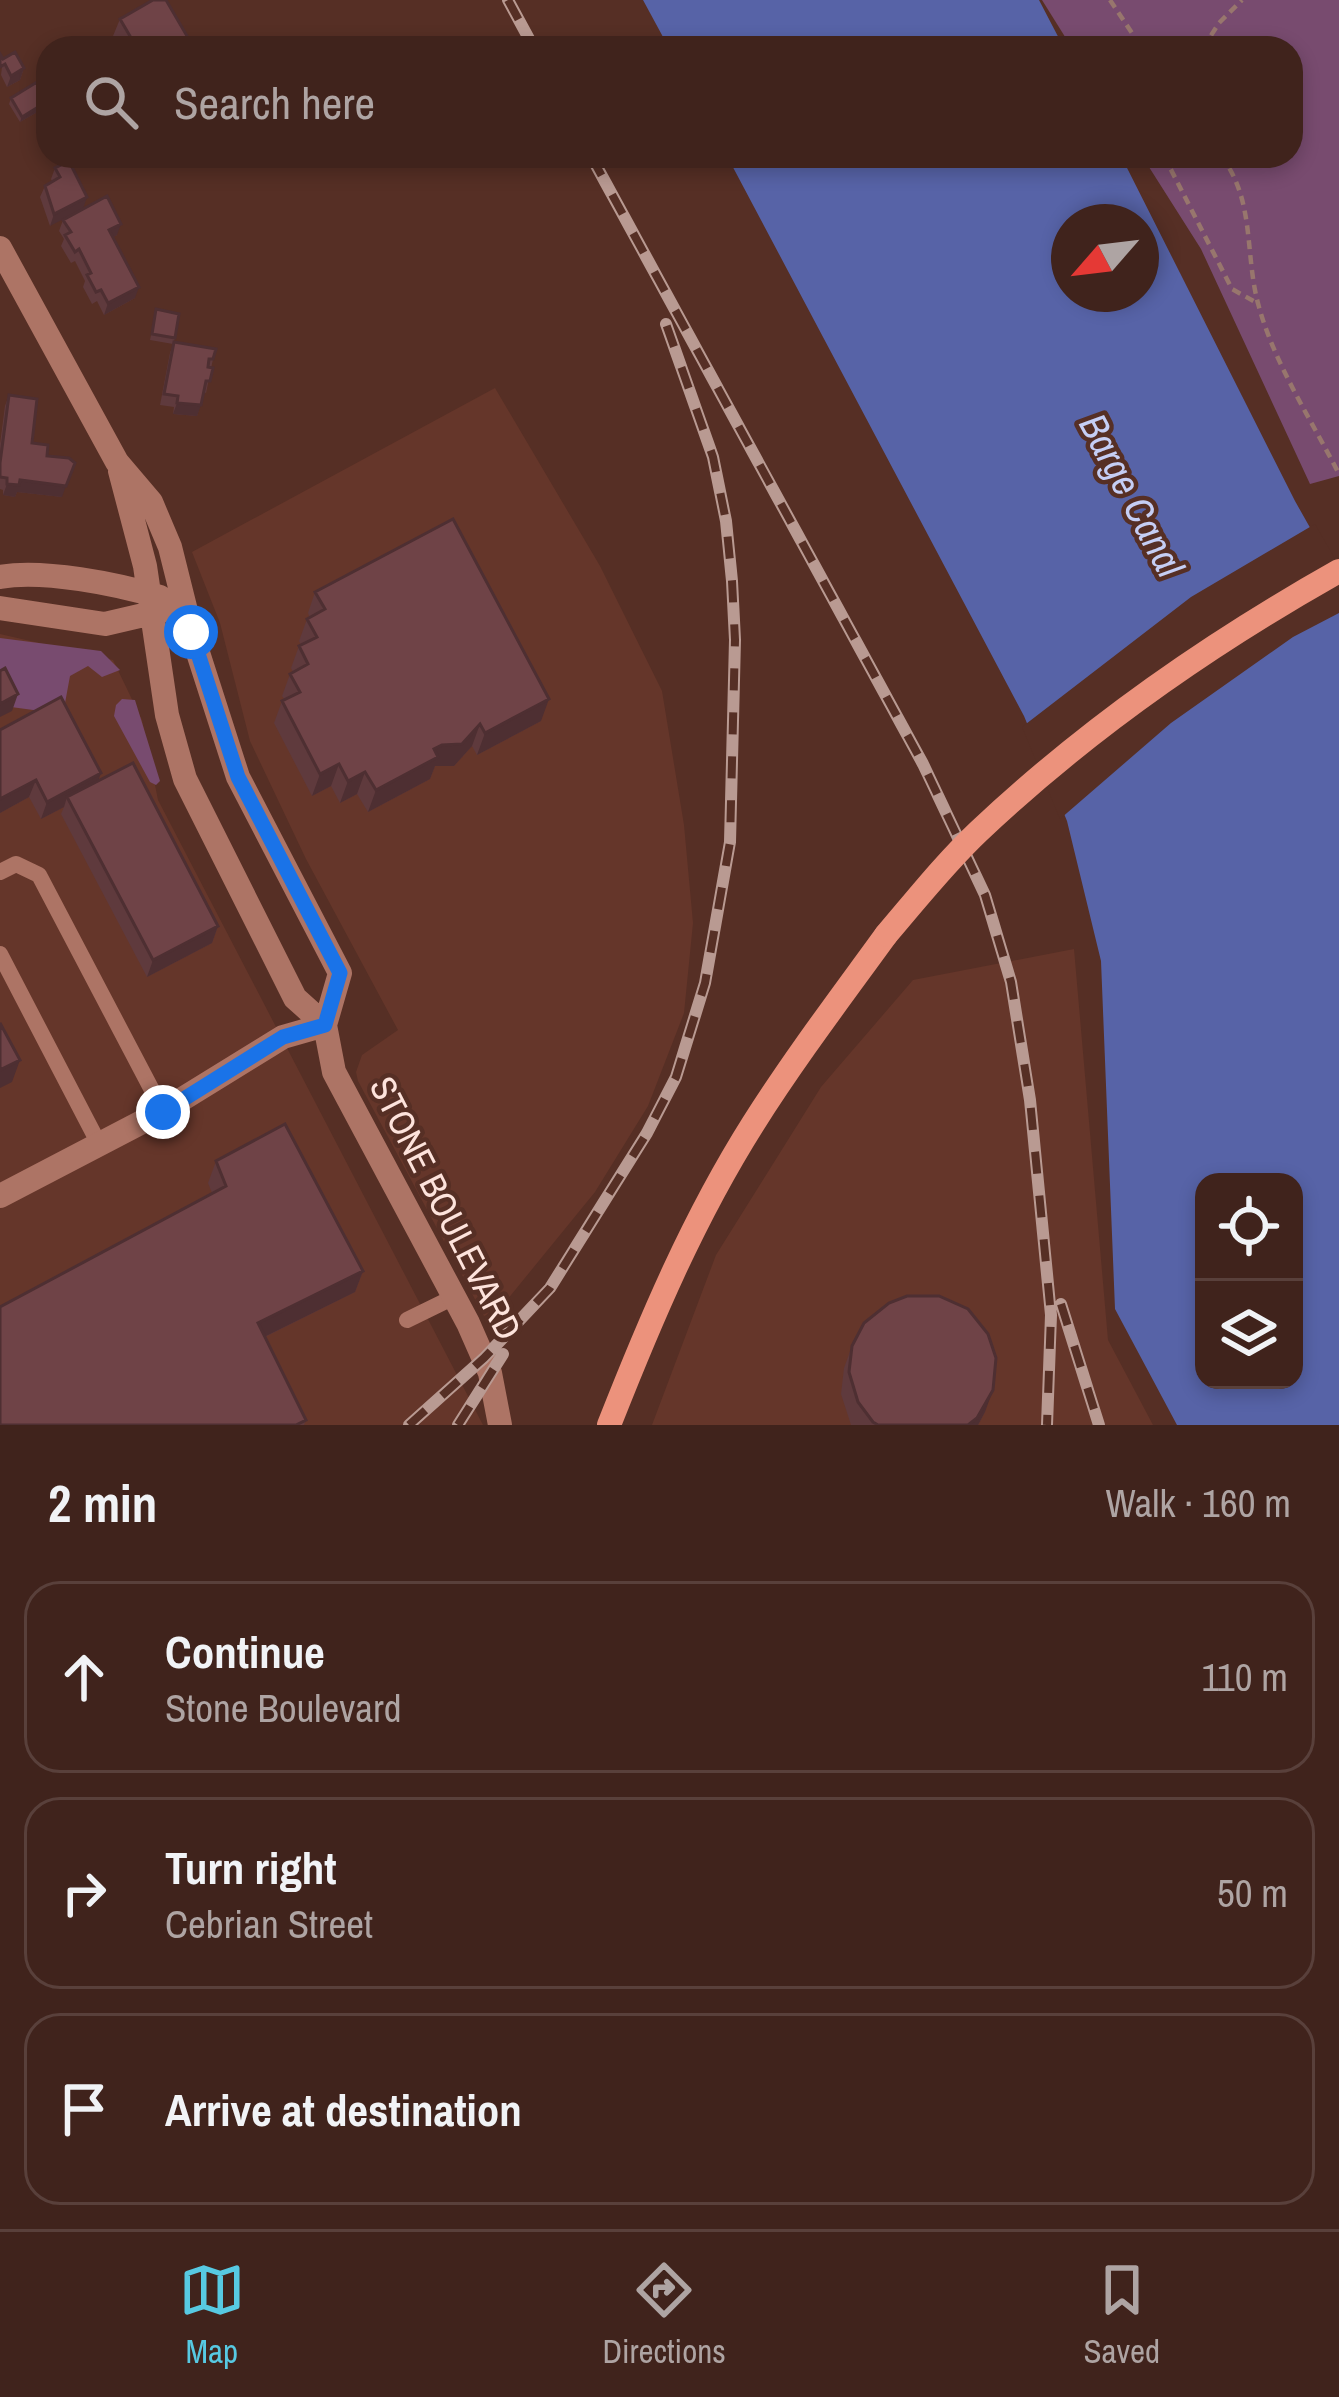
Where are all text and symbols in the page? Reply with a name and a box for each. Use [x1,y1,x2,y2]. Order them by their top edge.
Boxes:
search box [36,36,1303,168]
icon: search [78,69,144,135]
text: Search here [174,72,375,133]
north arrow [1051,204,1159,312]
water label: Barge Canal [1067,404,1197,586]
route start [164,605,218,659]
street label: STONE BOULEVARD [359,1068,533,1348]
route end [136,1085,190,1139]
map controls [1195,1173,1303,1389]
button: locate [1195,1173,1303,1281]
button: layers [1195,1281,1303,1389]
text: 2 min [48,1469,157,1538]
text: Walk · 160 m [1106,1477,1291,1529]
text: Continue [165,1621,325,1682]
icon: ahead [51,1644,117,1710]
text: 110 m [1201,1651,1288,1703]
text: Stone Boulevard [165,1682,401,1734]
text: Turn right [165,1837,337,1898]
icon: right [51,1860,117,1926]
text: 50 m [1217,1867,1288,1919]
text: Cebrian Street [165,1898,373,1950]
icon: arrive [51,2076,117,2142]
text: Arrive at destination [165,2079,522,2140]
tab: Map [179,2257,245,2373]
tab: Directions [602,2257,726,2373]
tab: Saved [1083,2257,1160,2373]

